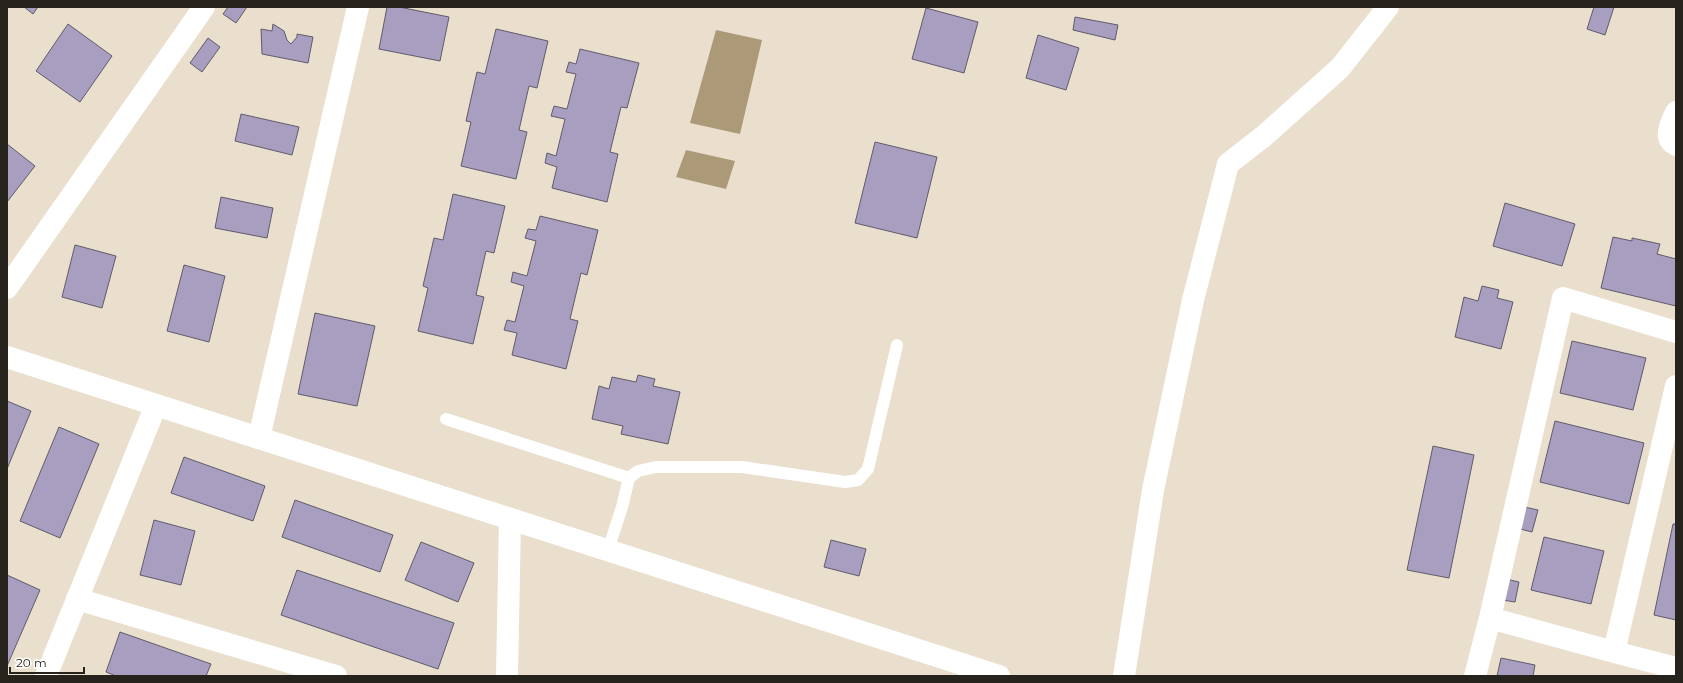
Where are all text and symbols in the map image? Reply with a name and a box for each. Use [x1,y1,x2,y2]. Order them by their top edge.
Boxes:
scale bar [10,649,84,675]
text: 20 m [16,655,47,670]

